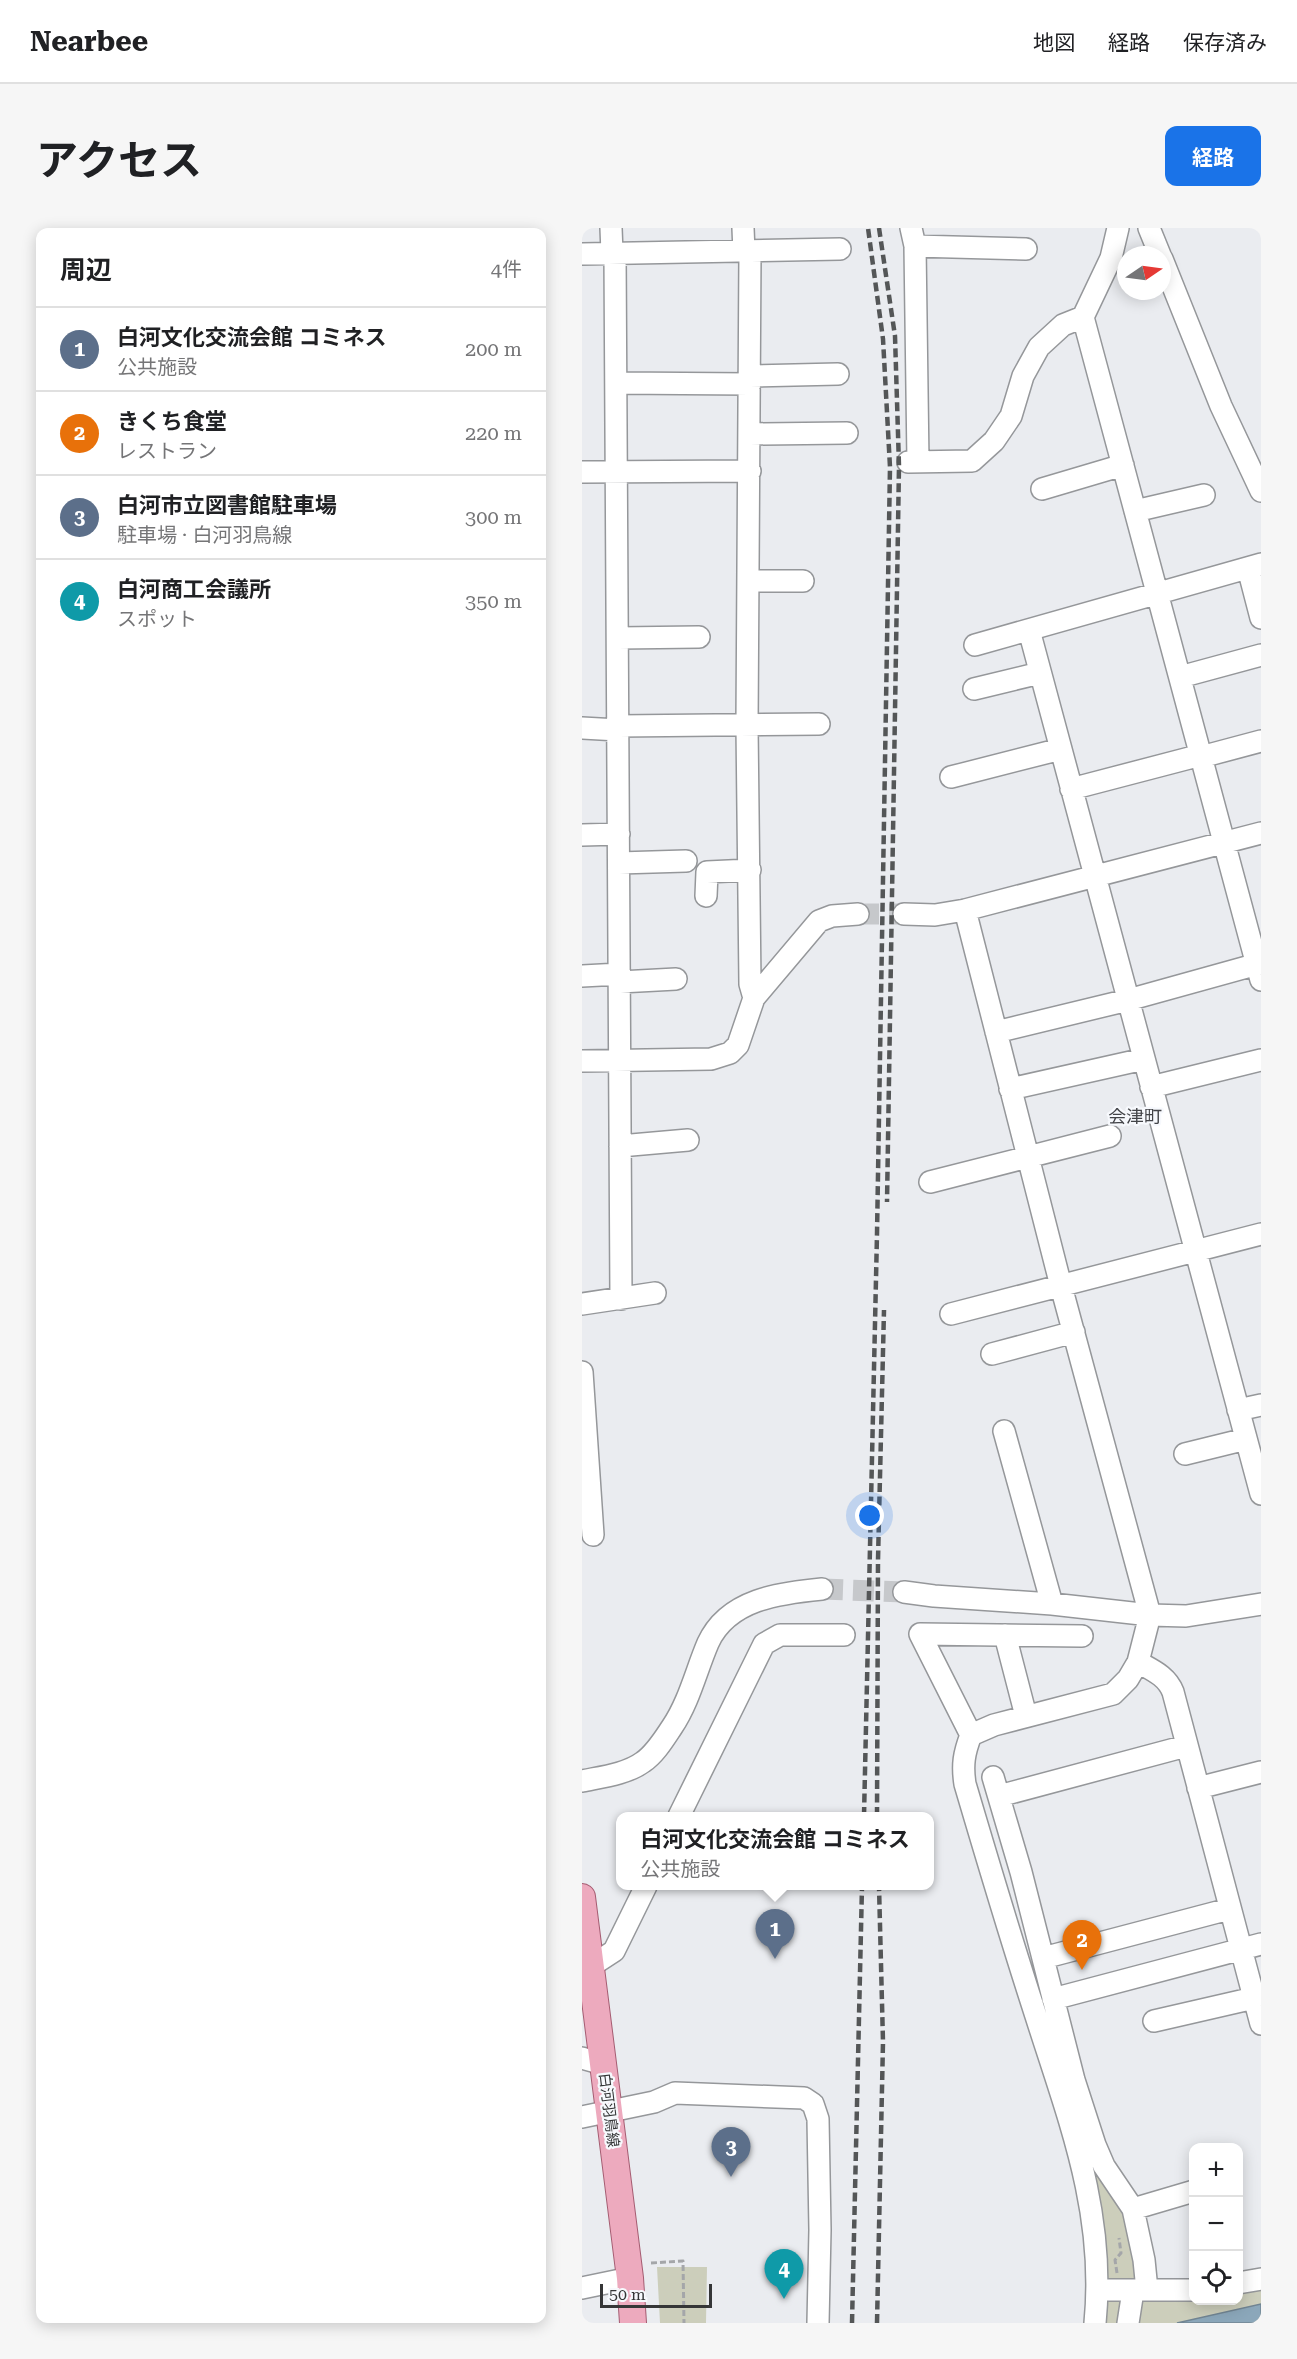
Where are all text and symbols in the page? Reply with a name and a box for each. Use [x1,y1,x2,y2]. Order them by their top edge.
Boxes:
text: Nearbee [30,25,148,58]
text: 地図 [1033,31,1075,55]
text: 経路 [1108,31,1150,55]
text: 保存済み [1183,31,1267,55]
button: 経路 [1165,126,1261,186]
text: アクセス [36,136,202,185]
north arrow [1117,246,1171,300]
text: 周辺 [60,255,112,285]
text: 4件 [491,257,522,281]
text: 白河文化交流会館 コミネス [117,325,387,350]
text: 1 [74,337,85,361]
text: 200 m [465,337,522,361]
text: 公共施設 [117,355,197,379]
text: きくち食堂 [117,409,227,434]
text: 2 [74,421,85,445]
text: 220 m [465,421,522,445]
text: レストラン [117,439,217,463]
text: 白河市立図書館駐車場 [117,493,337,518]
text: 3 [74,505,85,529]
text: 300 m [465,505,522,529]
text: 駐車場 · 白河羽鳥線 [117,523,292,547]
text: 白河商工会議所 [117,577,271,602]
text: 4 [74,589,85,613]
text: 350 m [465,589,522,613]
text: スポット [117,607,197,631]
district label: 会津町 [1108,1106,1162,1127]
your location [855,1501,884,1530]
popup [616,1812,934,1890]
text: 白河文化交流会館 コミネス [640,1827,910,1852]
text: 公共施設 [640,1857,720,1881]
pin: 1 [756,1910,794,1959]
pin: 2 [1062,1920,1102,1970]
street label: 白河羽鳥線 [595,2072,623,2148]
pin: 3 [712,2128,750,2177]
map controls [1189,2143,1243,2305]
button: + [1189,2143,1243,2197]
button: − [1189,2197,1243,2251]
pin: 4 [764,2250,804,2299]
button: locate [1189,2251,1243,2305]
scale bar [600,2281,712,2308]
text: 50 m [609,2285,646,2304]

